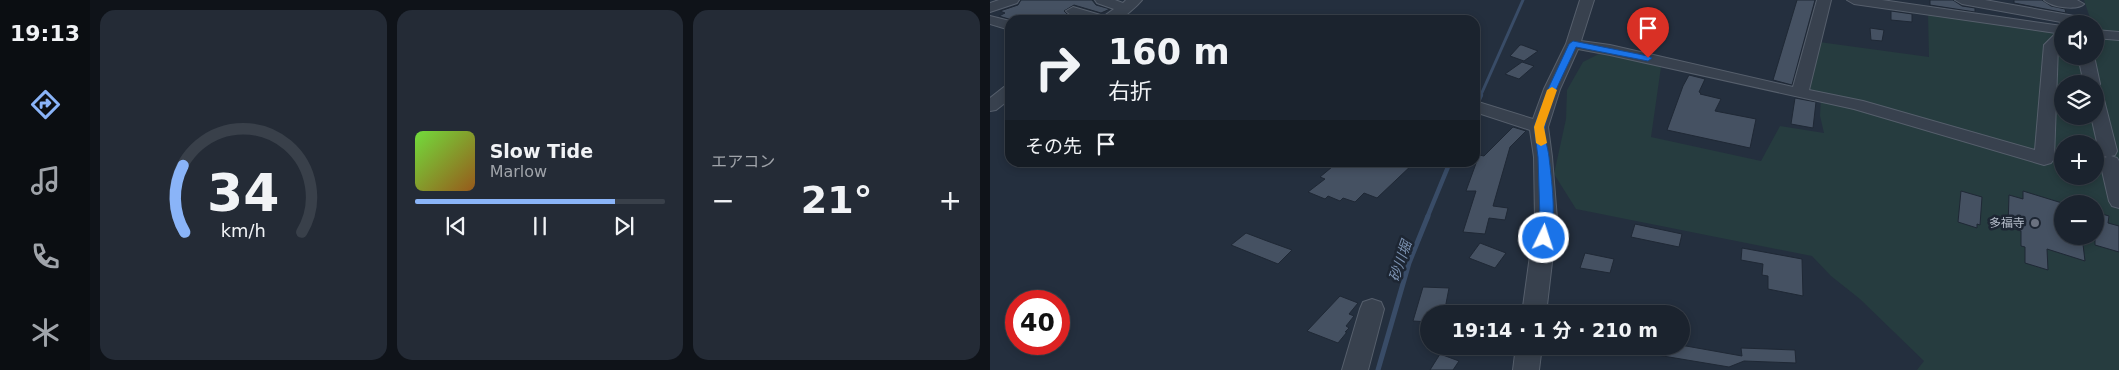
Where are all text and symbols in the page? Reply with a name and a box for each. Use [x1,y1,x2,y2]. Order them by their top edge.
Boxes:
pin [1627,7,1669,58]
icon: arrive [1634,14,1662,42]
map controls [2054,15,2104,245]
button: sound [2054,15,2104,65]
text: 19:13 [10,21,80,46]
text: 160 m [1108,32,1230,72]
icon: right [1025,35,1090,100]
button: layers [2054,75,2104,125]
text: 右折 [1108,79,1152,104]
icon: directions [28,87,63,122]
icon: arrive [1092,130,1120,158]
text: その先 [1025,135,1082,157]
button: + [2054,135,2104,185]
text: Slow Tide [490,140,593,162]
text: エアコン [711,152,775,171]
text: Marlow [490,162,547,181]
icon: music [28,163,63,198]
text: 34 [207,163,280,223]
text: 21° [801,178,873,222]
text: − [711,184,735,217]
text: + [939,184,962,217]
button: − [2054,195,2104,245]
position arrow [1517,211,1569,263]
icon: previous [442,212,470,240]
icon: pause [526,212,554,240]
icon: next [610,212,638,240]
place label: 多福寺 [1989,216,2025,230]
marker: 多福寺 [2029,217,2041,229]
text: km/h [221,220,266,241]
water label: 砂川堀 [1386,237,1415,283]
icon: phone [28,239,63,274]
speed limit sign: 40 [1005,290,1070,355]
icon: climate [28,315,63,350]
text: 19:14 · 1 分 · 210 m [1452,319,1658,341]

